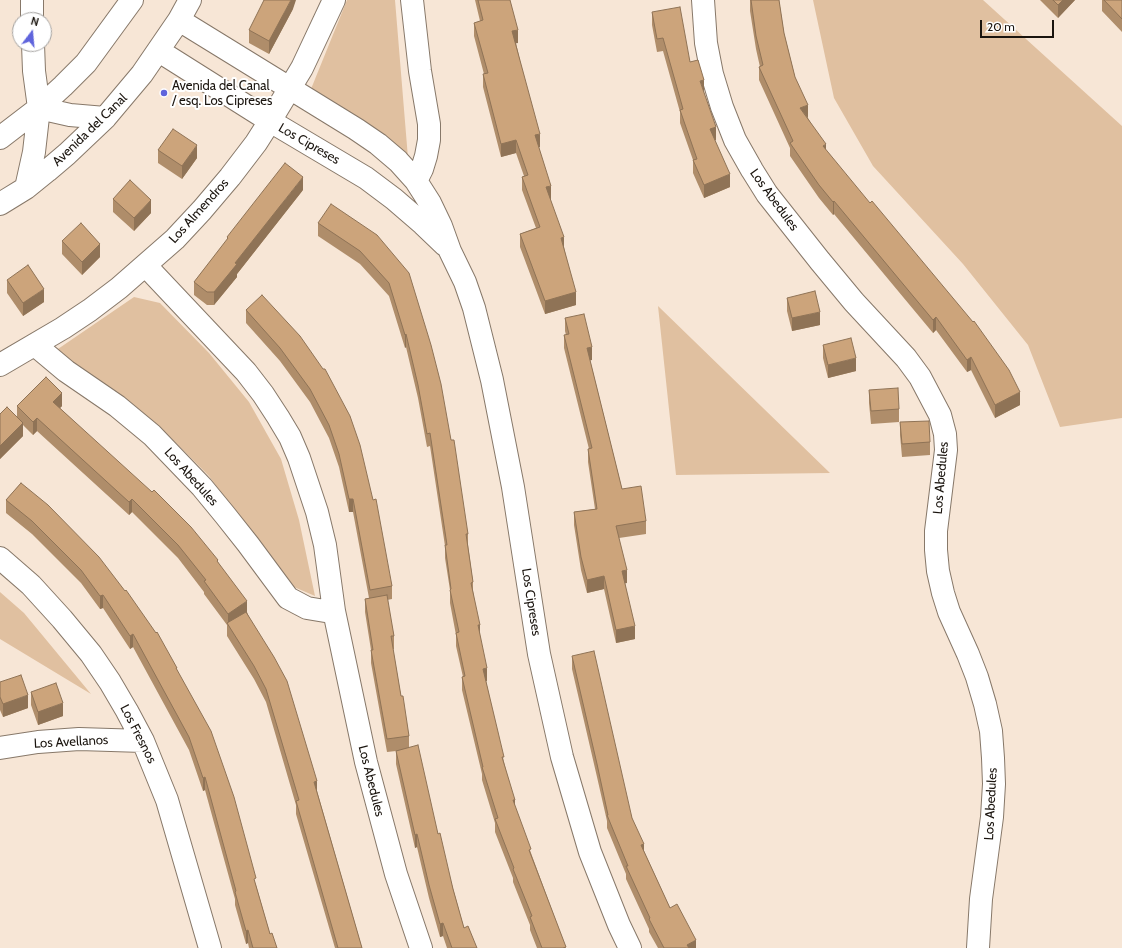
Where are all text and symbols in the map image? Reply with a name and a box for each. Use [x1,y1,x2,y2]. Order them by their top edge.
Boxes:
north arrow [12,12,52,52]
scale bar [982,12,1056,38]
text: N [29,14,41,29]
text: 20 m [987,19,1015,34]
place label: Avenida del Canal / esq. Los Cipreses [172,78,272,109]
marker: Avenida del Canal / esq. Los Cipreses [159,88,169,98]
street label: Avenida del Canal [49,90,131,170]
street label: Los Cipreses [276,120,342,168]
street label: Los Abedules [746,166,802,234]
street label: Los Almendros [166,175,232,247]
street label: Los Abedules [930,441,952,515]
street label: Los Abedules [161,445,221,509]
street label: Los Cipreses [518,567,544,637]
street label: Los Fresnos [117,702,159,766]
street label: Los Avellanos [33,732,109,752]
street label: Los Abedules [355,744,387,818]
street label: Los Abedules [981,767,1001,841]

